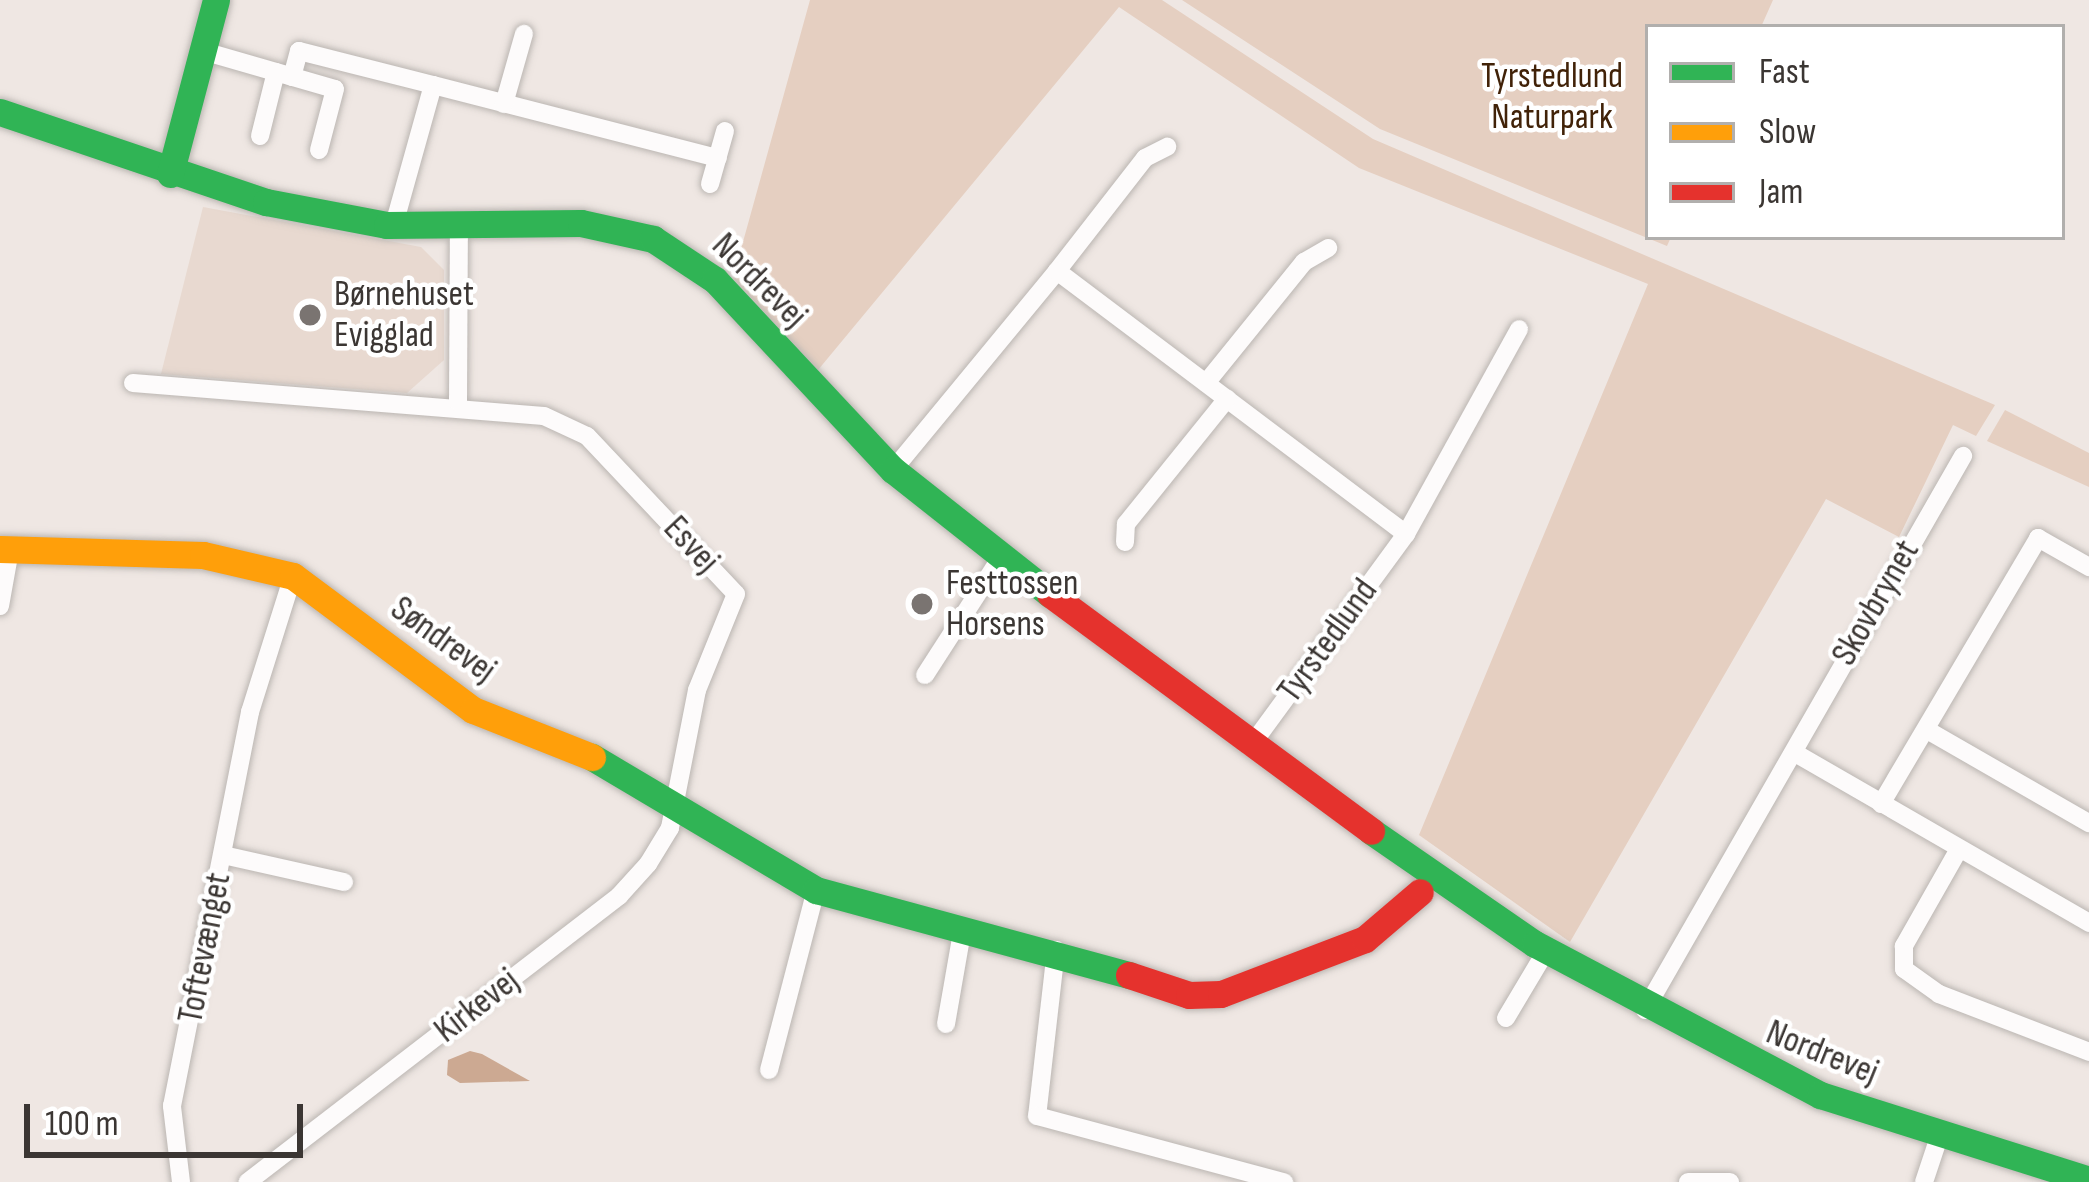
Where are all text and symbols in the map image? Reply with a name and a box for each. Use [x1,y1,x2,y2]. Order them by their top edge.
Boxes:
legend [1645,24,2065,240]
text: Fast [1759,51,1810,94]
park label: Tyrstedlund Naturpark [1481,54,1623,139]
text: Slow [1759,111,1816,154]
text: Jam [1759,171,1803,214]
street label: Nordrevej [703,225,815,337]
place label: Børnehuset Evigglad [334,272,474,357]
marker: Børnehuset Evigglad [297,302,323,328]
street label: Esvej [654,508,728,582]
street label: Skovbrynet [1823,533,1929,673]
place label: Festtossen Horsens [946,561,1078,646]
street label: Tyrstedlund [1269,571,1387,711]
street label: Søndrevej [382,587,504,693]
marker: Festtossen Horsens [909,591,935,617]
street label: Toftevænget [169,869,241,1027]
street label: Kirkevej [426,960,528,1052]
street label: Nordrevej [1760,1011,1884,1095]
scale bar [30,1080,309,1154]
text: 100 m [45,1103,119,1146]

